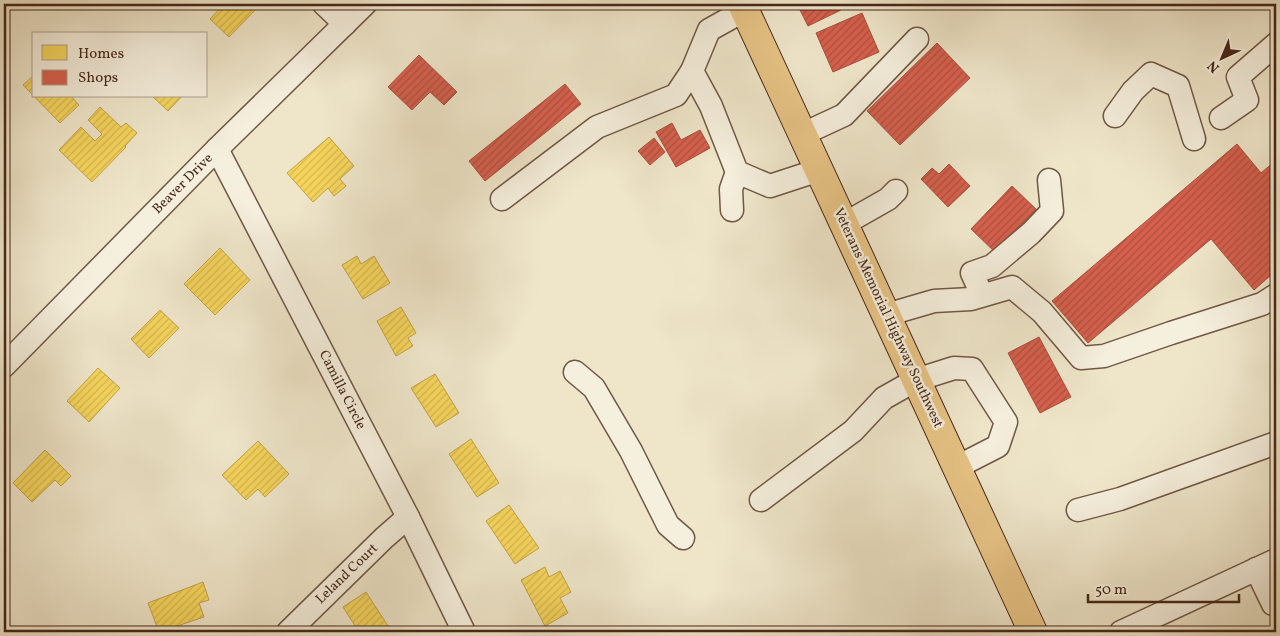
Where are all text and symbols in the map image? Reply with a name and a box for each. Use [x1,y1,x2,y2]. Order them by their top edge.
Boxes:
legend [32,32,208,98]
north arrow [1198,32,1248,82]
text: Homes [78,44,124,65]
text: N [1204,56,1224,77]
text: Shops [78,68,118,89]
street label: Beaver Drive [148,149,218,219]
street label: Veterans Memorial Highway Southwest [829,205,947,431]
street label: Camilla Circle [314,347,370,433]
street label: Leland Court [312,539,382,609]
scale bar [1088,571,1239,603]
text: 50 m [1095,580,1127,601]

